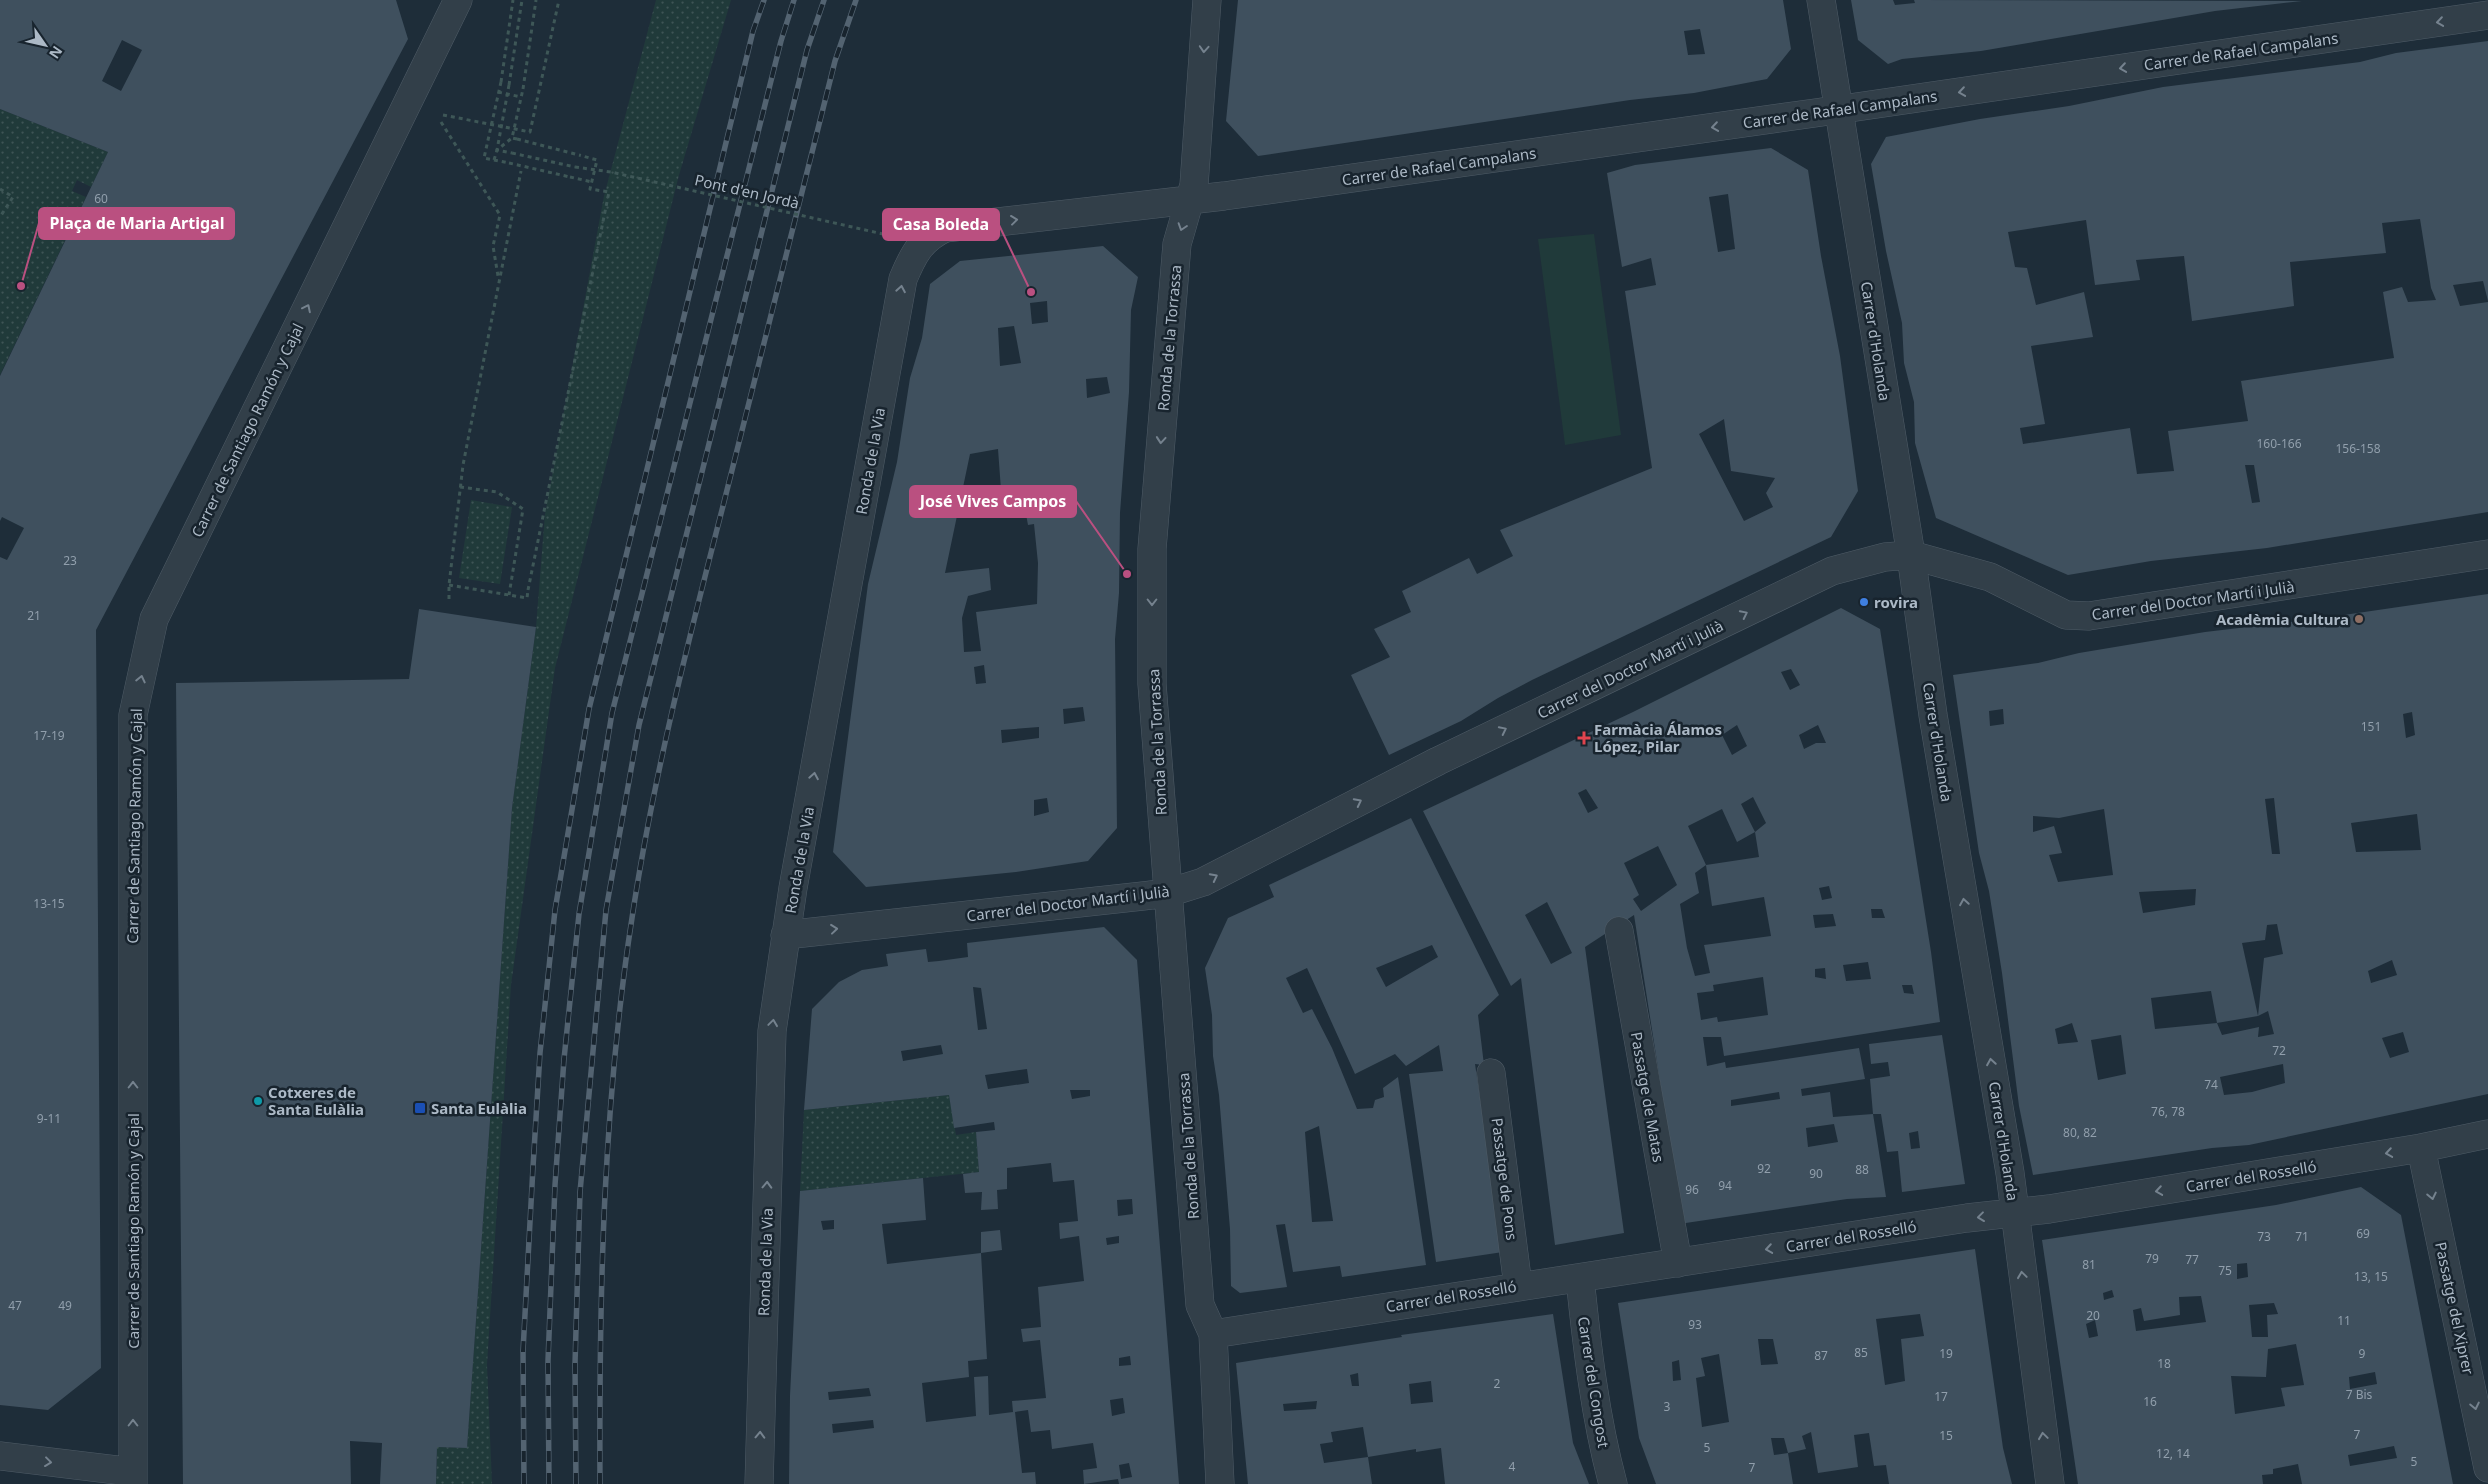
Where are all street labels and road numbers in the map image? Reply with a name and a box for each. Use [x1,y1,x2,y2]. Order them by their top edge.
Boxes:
street label: Carrer de Rafael Campalans [2143,27,2339,75]
street label: Carrer de Rafael Campalans [1742,85,1938,133]
street label: Carrer de Rafael Campalans [1341,142,1537,190]
street label: Pont d'en Jordà [693,169,801,213]
street label: Ronda de la Torrassa [1153,264,1185,412]
street label: Carrer d'Holanda [1857,280,1895,402]
street label: Carrer de Santiago Ramón y Cajal [186,320,308,540]
street label: Ronda de la Via [851,406,889,516]
street label: Carrer del Doctor Martí i Julià [2090,576,2296,624]
street label: Carrer del Doctor Martí i Julià [1534,615,1726,723]
street label: Ronda de la Torrassa [1143,668,1171,816]
street label: Carrer d'Holanda [1919,681,1957,803]
street label: Carrer de Santiago Ramón y Cajal [122,708,146,944]
street label: Ronda de la Via [780,805,818,915]
street label: Carrer del Doctor Martí i Julià [965,881,1171,925]
street label: Passatge de Matas [1627,1030,1669,1164]
street label: Ronda de la Torrassa [1173,1072,1203,1220]
street label: Carrer d'Holanda [1985,1080,2023,1202]
street label: Carrer de Santiago Ramón y Cajal [123,1113,143,1349]
street label: Passatge de Pons [1488,1117,1522,1241]
street label: Carrer del Rosselló [2184,1156,2318,1196]
street label: Ronda de la Via [753,1208,777,1316]
street label: Carrer del Rosselló [1784,1216,1918,1256]
street label: Passatge del Xiprer [2431,1240,2479,1376]
street label: Carrer del Rosselló [1384,1276,1518,1316]
street label: Carrer del Congost [1574,1315,1614,1450]

